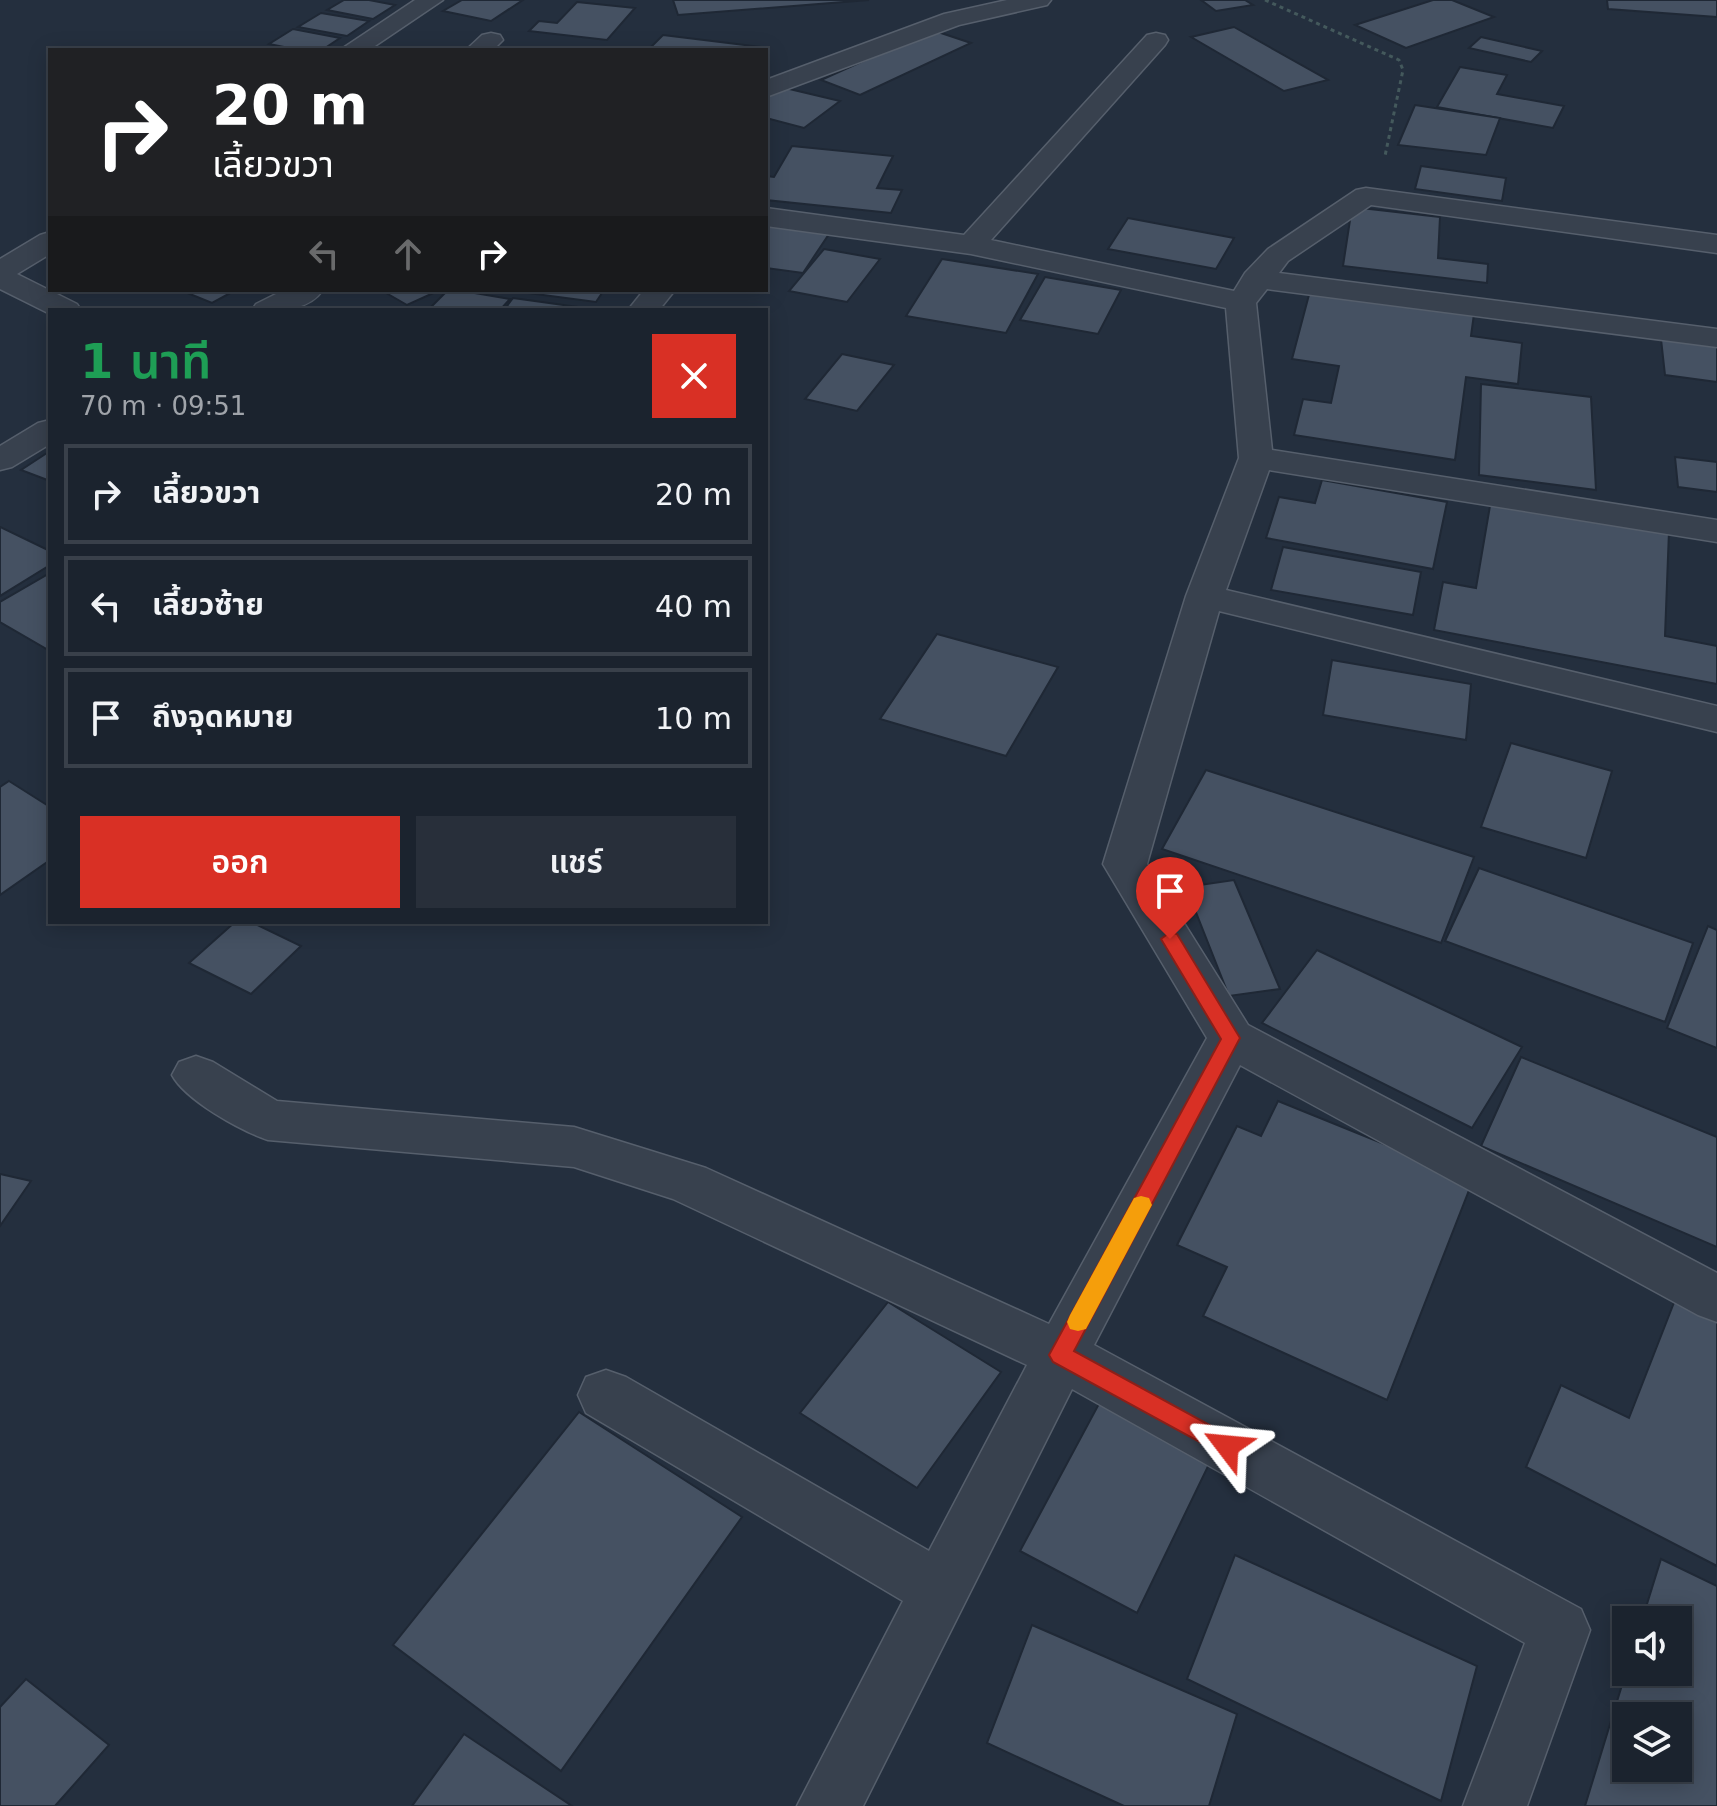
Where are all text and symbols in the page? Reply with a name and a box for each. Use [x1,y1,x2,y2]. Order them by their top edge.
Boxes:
text: 20 m [212,72,368,137]
icon: right [80,80,184,184]
text: เลี้ยวขวา [212,144,334,185]
icon: left [302,232,346,276]
icon: ahead [386,232,430,276]
icon: right [470,232,514,276]
text: 1 นาที [80,333,211,389]
button: close [652,334,736,418]
text: 70 m · 09:51 [80,391,246,421]
icon: right [84,472,128,516]
text: เลี้ยวขวา [152,475,260,510]
text: 20 m [655,477,732,512]
icon: left [84,584,128,628]
text: เลี้ยวซ้าย [152,587,264,622]
text: 40 m [655,589,732,624]
icon: arrive [84,696,128,740]
text: ถึงจุดหมาย [152,699,293,734]
text: 10 m [655,701,732,736]
button: ออก [80,816,400,908]
button: แชร์ [416,816,736,908]
pin [1136,857,1204,939]
icon: arrive [1148,869,1192,913]
position arrow [1185,1404,1269,1488]
map controls [1612,1606,1692,1782]
button: sound [1612,1606,1692,1686]
button: layers [1612,1702,1692,1782]

